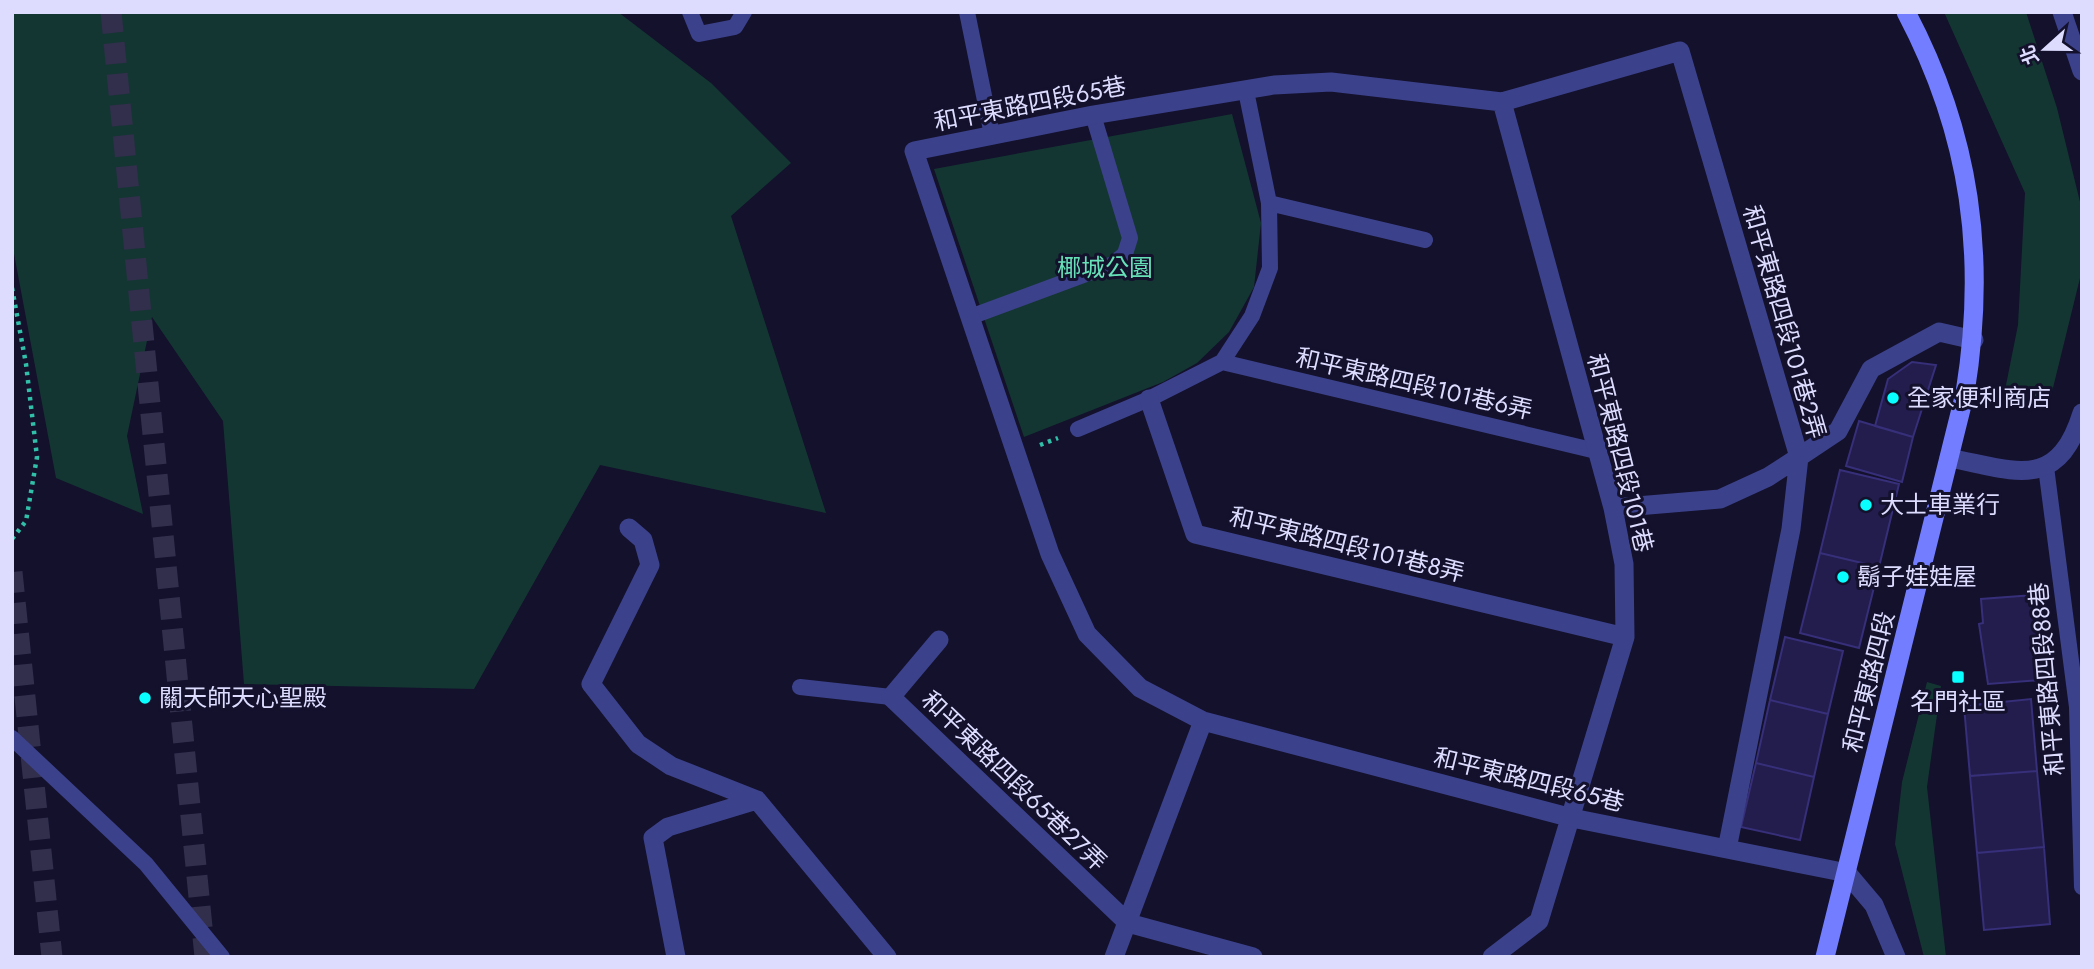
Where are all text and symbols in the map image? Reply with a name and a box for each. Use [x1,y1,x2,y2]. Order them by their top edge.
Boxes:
north arrow [2010,14,2080,84]
text: 北 [2014,41,2046,69]
street label: 和平東路四段65巷 [931,68,1129,139]
street label: 和平東路四段101巷2弄 [1734,201,1835,443]
park label: 椰城公園 [1057,250,1153,285]
street label: 和平東路四段101巷6弄 [1292,339,1536,428]
street label: 和平東路四段101巷 [1579,350,1662,556]
place label: 全家便利商店 [1907,380,2051,415]
marker: 全家便利商店 [1885,390,1901,406]
place label: 大士車業行 [1880,487,2000,522]
marker: 大士車業行 [1858,497,1874,513]
street label: 和平東路四段101巷8弄 [1226,498,1468,591]
place label: 鬍子娃娃屋 [1857,559,1977,594]
marker: 鬍子娃娃屋 [1835,569,1851,585]
street label: 和平東路四段88巷 [2021,581,2072,777]
street label: 和平東路四段 [1834,608,1903,756]
marker: 名門社區 [1950,669,1966,685]
place label: 關天師天心聖殿 [159,680,327,715]
street label: 和平東路四段65巷27弄 [914,683,1115,879]
place label: 名門社區 [1910,684,2006,719]
marker: 關天師天心聖殿 [137,690,153,706]
street label: 和平東路四段65巷 [1430,739,1628,820]

